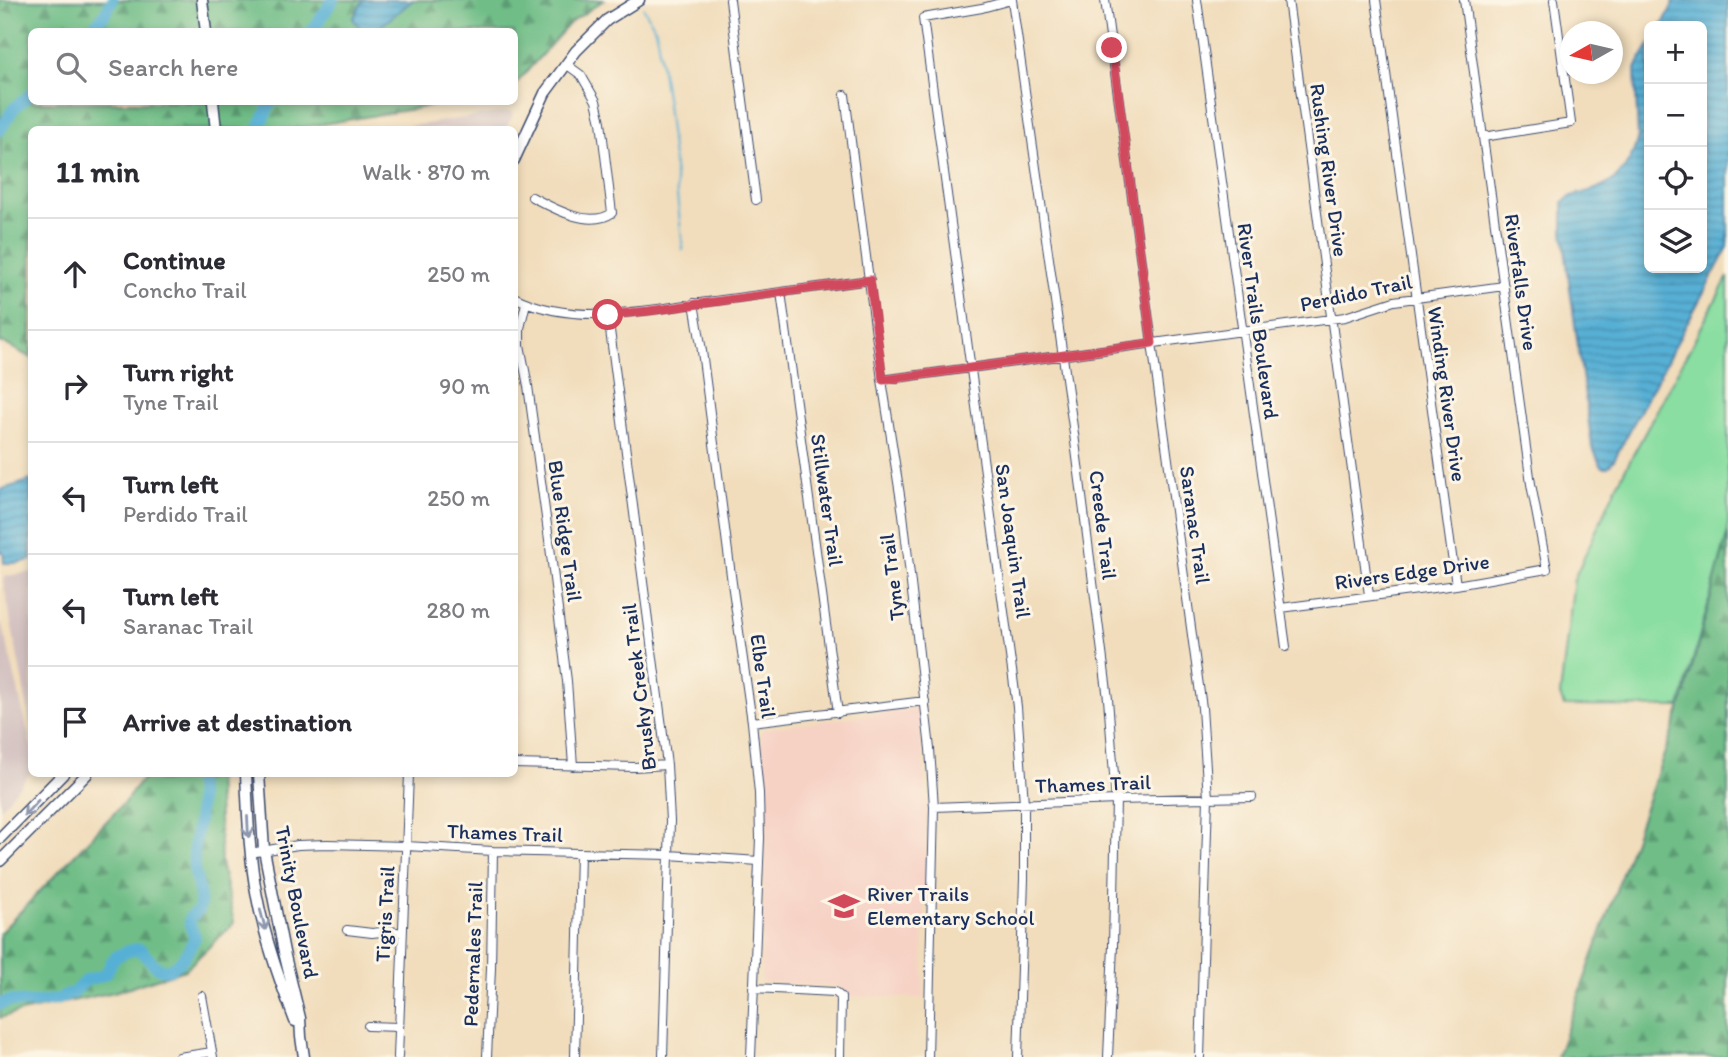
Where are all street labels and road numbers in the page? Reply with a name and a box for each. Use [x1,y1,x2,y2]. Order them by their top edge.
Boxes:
street label: Rushing River Drive [1305,82,1354,258]
street label: Riverfalls Drive [1500,212,1543,352]
street label: River Trails Boulevard [1232,221,1285,421]
street label: Perdido Trail [1298,268,1414,317]
street label: Winding River Drive [1423,305,1472,483]
street label: Stillwater Trail [806,432,849,568]
street label: Blue Ridge Trail [543,459,588,603]
street label: San Joaquin Trail [990,462,1037,620]
street label: Saranac Trail [1175,464,1216,586]
street label: Creede Trail [1084,469,1123,581]
street label: Tyne Trail [874,532,909,622]
street label: Rivers Edge Drive [1333,548,1491,595]
street label: Brushy Creek Trail [616,602,661,772]
street label: Elbe Trail [745,632,782,720]
street label: Thames Trail [1035,769,1151,798]
street label: Thames Trail [447,818,563,847]
street label: Trinity Boulevard [270,823,325,980]
street label: Tigris Trail [369,865,400,963]
street label: Pedernales Trail [457,881,488,1027]

